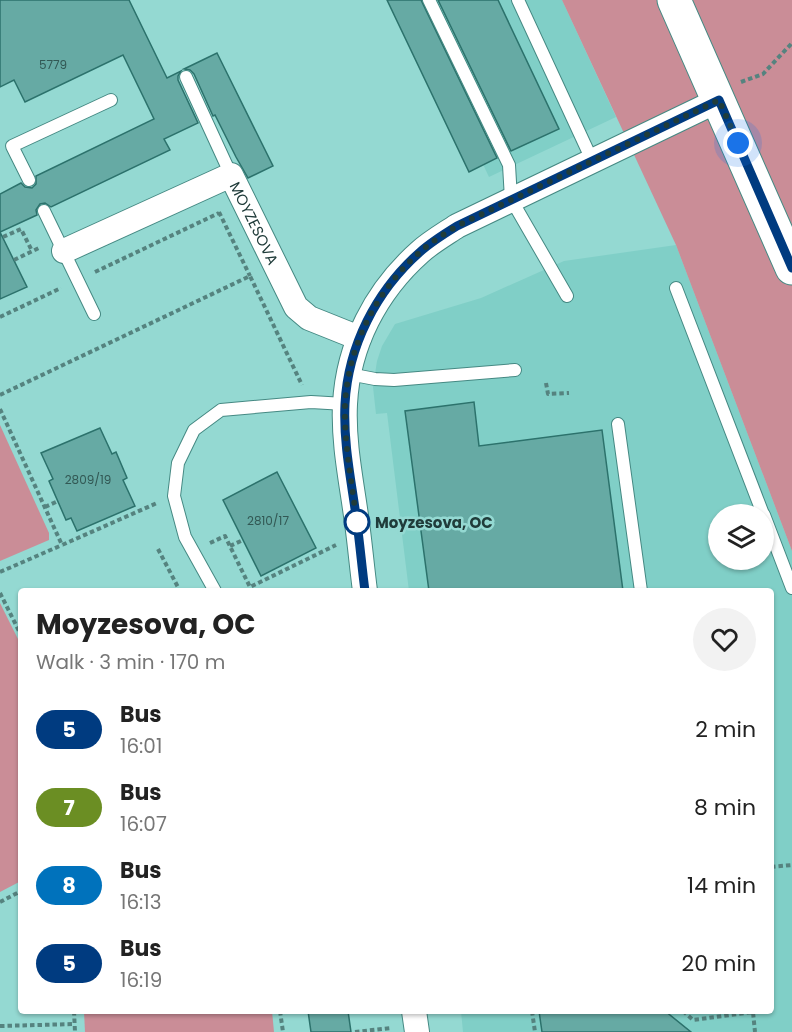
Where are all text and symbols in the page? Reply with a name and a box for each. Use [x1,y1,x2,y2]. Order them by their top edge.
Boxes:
house number: 5779 [39,56,67,73]
your location [723,128,753,158]
street label: MOYZESOVA [225,178,284,268]
house number: 2809/19 [65,471,111,488]
map controls [708,504,774,570]
button: layers [708,504,774,570]
marker: Moyzesova, OC [344,509,370,535]
house number: 2810/17 [247,512,289,529]
place label: Moyzesova, OC [375,512,493,533]
text: Moyzesova, OC [36,605,256,644]
button: heart [693,608,756,671]
text: Walk · 3 min · 170 m [36,648,225,676]
text: Bus [120,699,162,730]
text: 2 min [695,714,756,745]
text: 5 [62,715,76,744]
text: 16:01 [120,732,162,760]
text: Bus [120,777,162,808]
text: 8 min [694,792,756,823]
text: 7 [63,793,75,822]
text: 16:07 [120,810,167,838]
text: Bus [120,855,162,886]
text: 14 min [687,870,756,901]
text: 8 [62,871,76,900]
text: 16:13 [120,888,162,916]
text: Bus [120,933,162,964]
text: 20 min [682,948,756,979]
text: 5 [62,949,76,978]
text: 16:19 [120,966,162,994]

